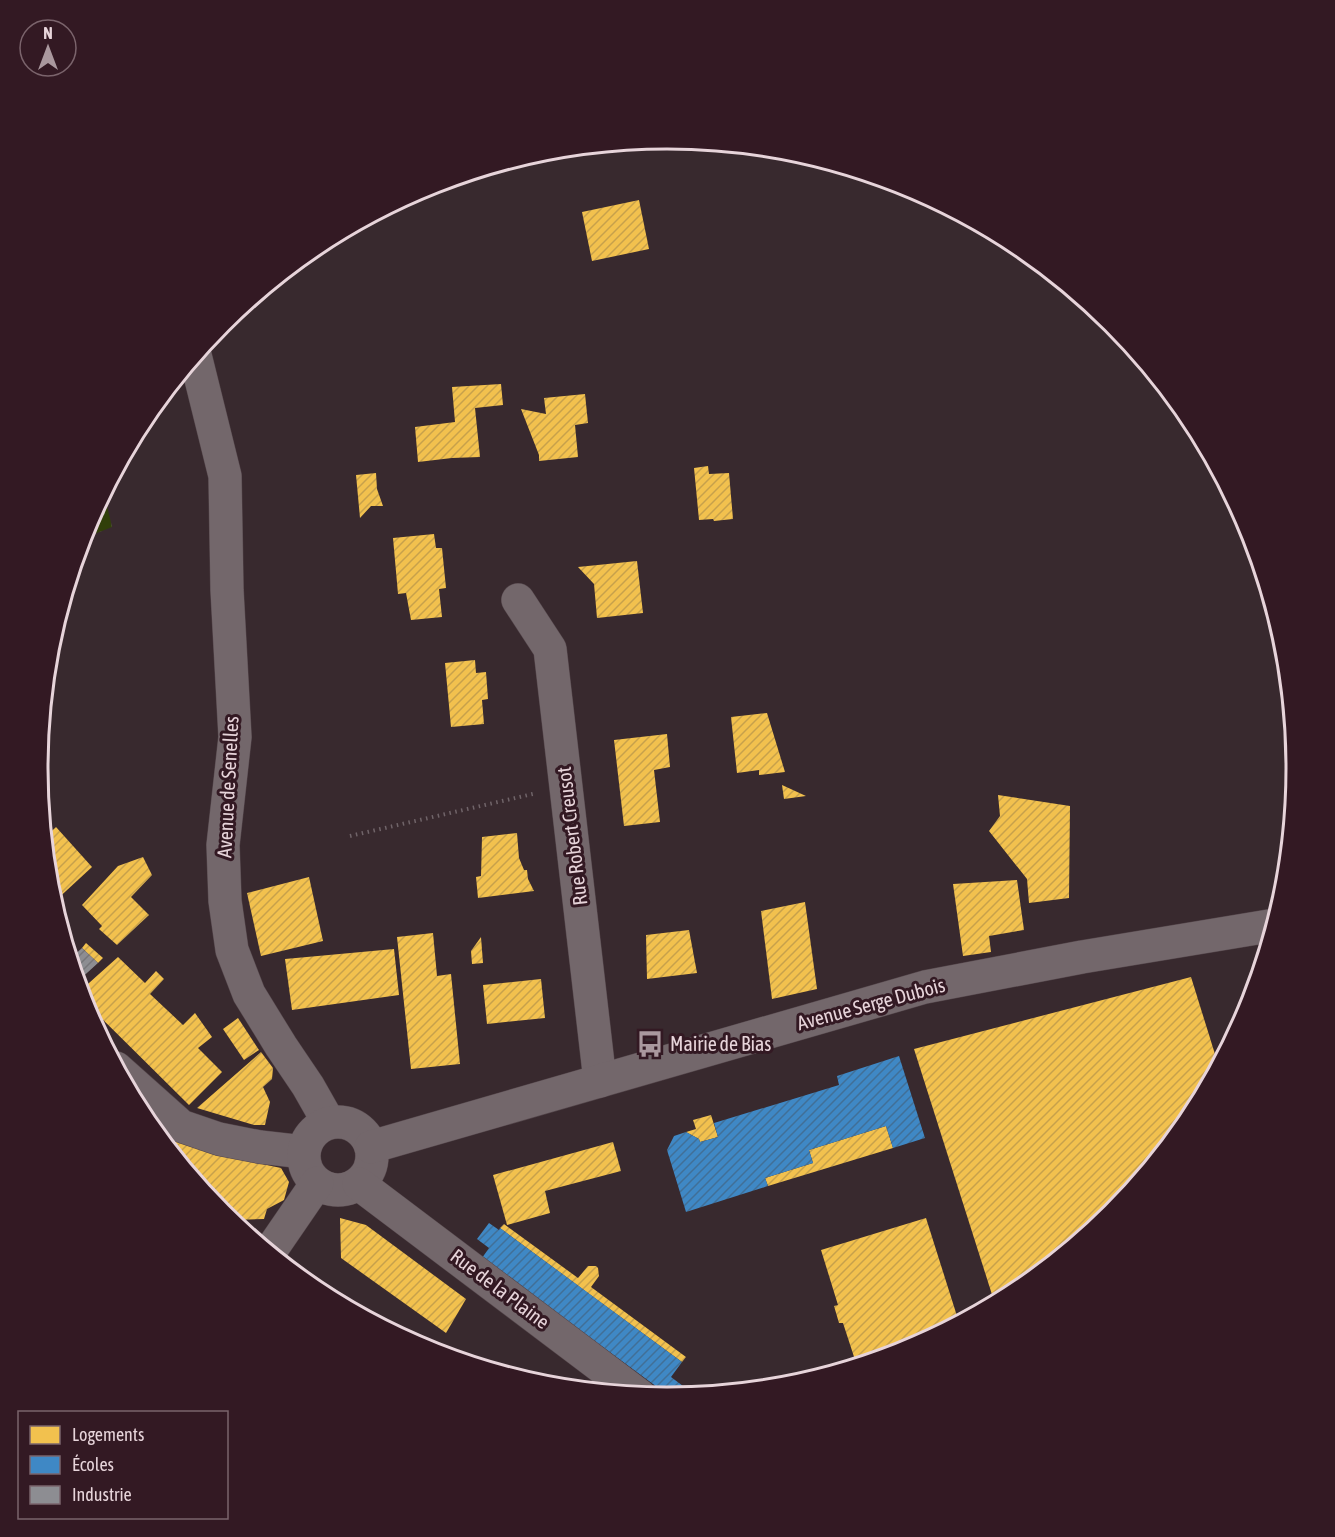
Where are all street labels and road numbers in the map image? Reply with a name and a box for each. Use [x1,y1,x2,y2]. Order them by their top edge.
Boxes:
street label: Avenue de Senelles [212,715,243,859]
street label: Rue Robert Creusot [552,765,591,907]
street label: Avenue Serge Dubois [794,973,947,1034]
street label: Rue de la Plaine [446,1244,554,1333]

